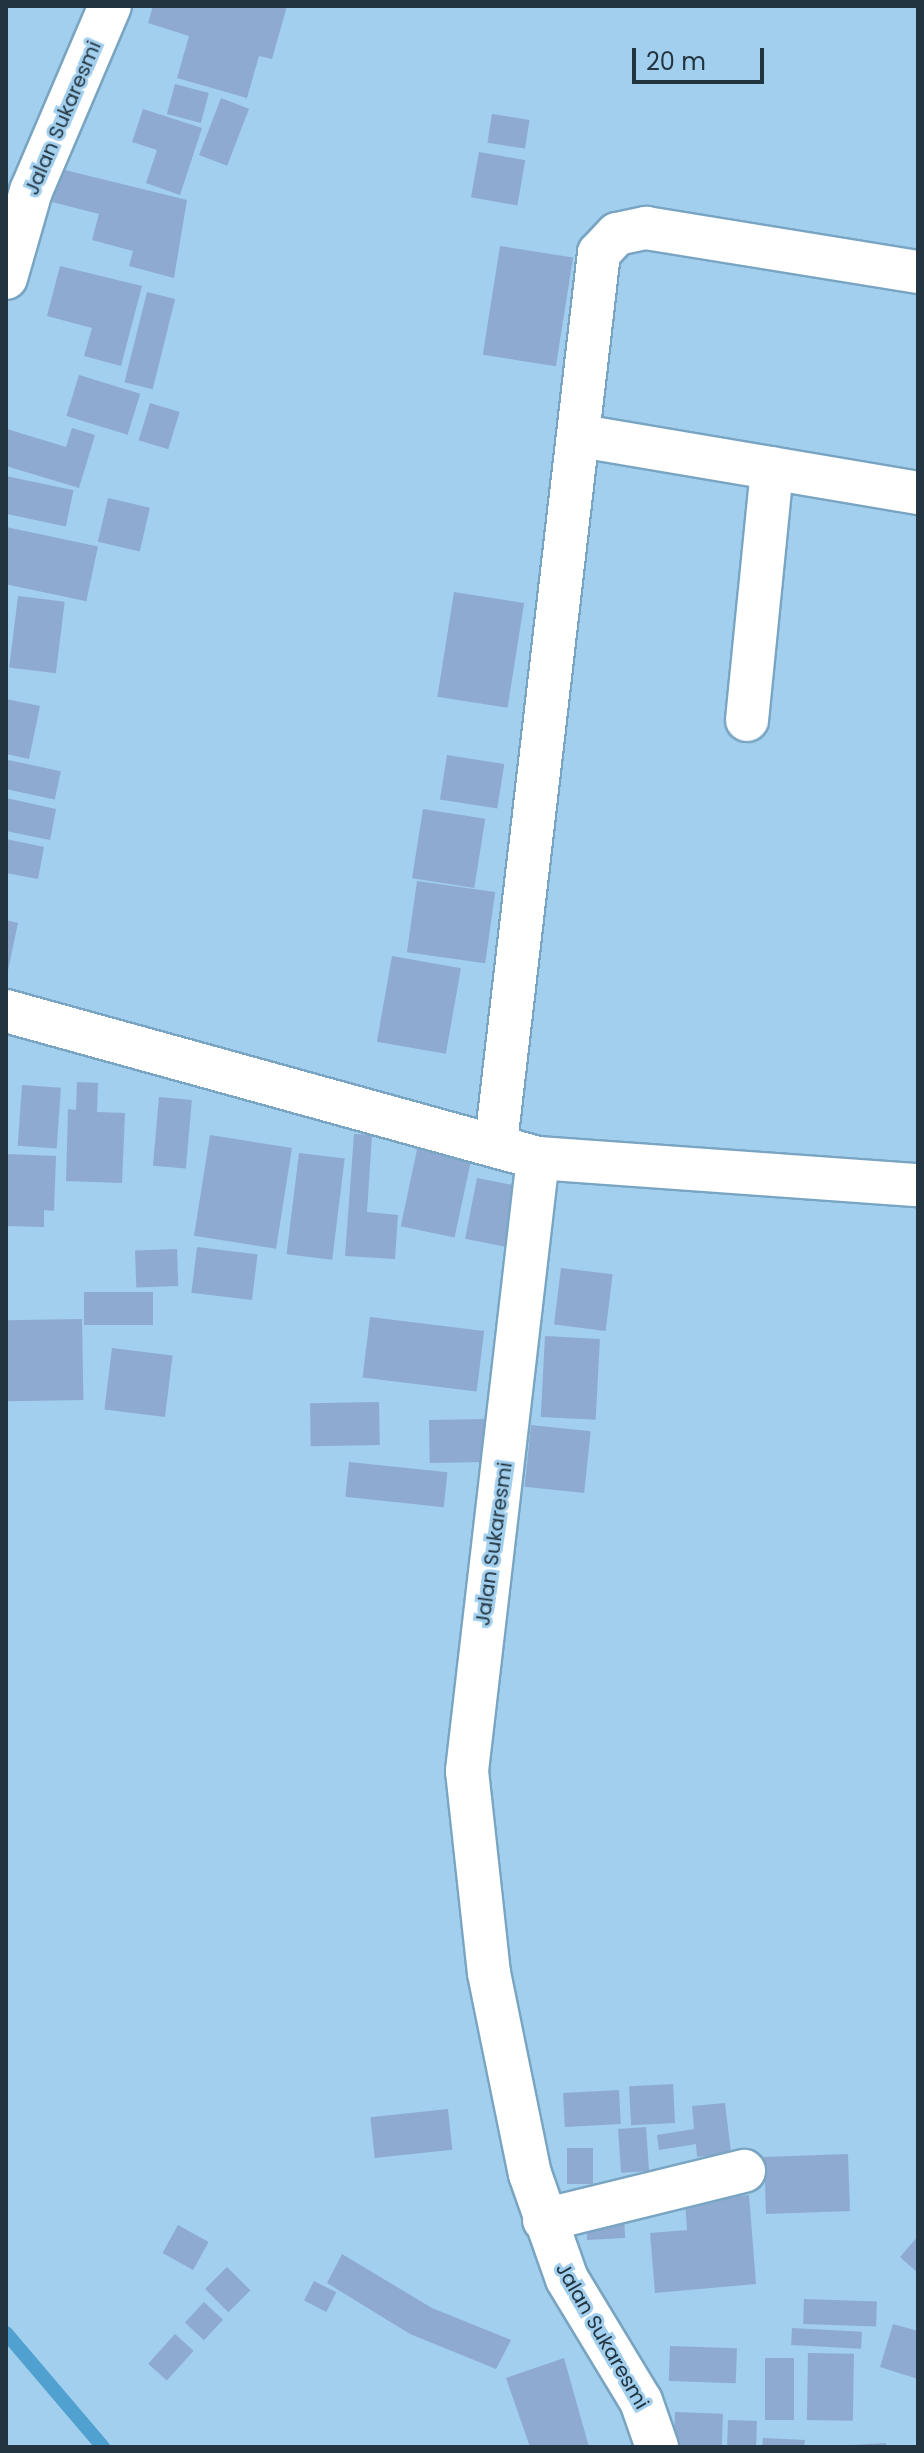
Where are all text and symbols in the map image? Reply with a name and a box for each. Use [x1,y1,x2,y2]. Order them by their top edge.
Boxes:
scale bar [636,32,768,82]
street label: Jalan Sukaresmi [20,37,106,199]
text: 20 m [646,45,706,78]
street label: Jalan Sukaresmi [471,1461,517,1627]
street label: Jalan Sukaresmi [550,2259,654,2413]

